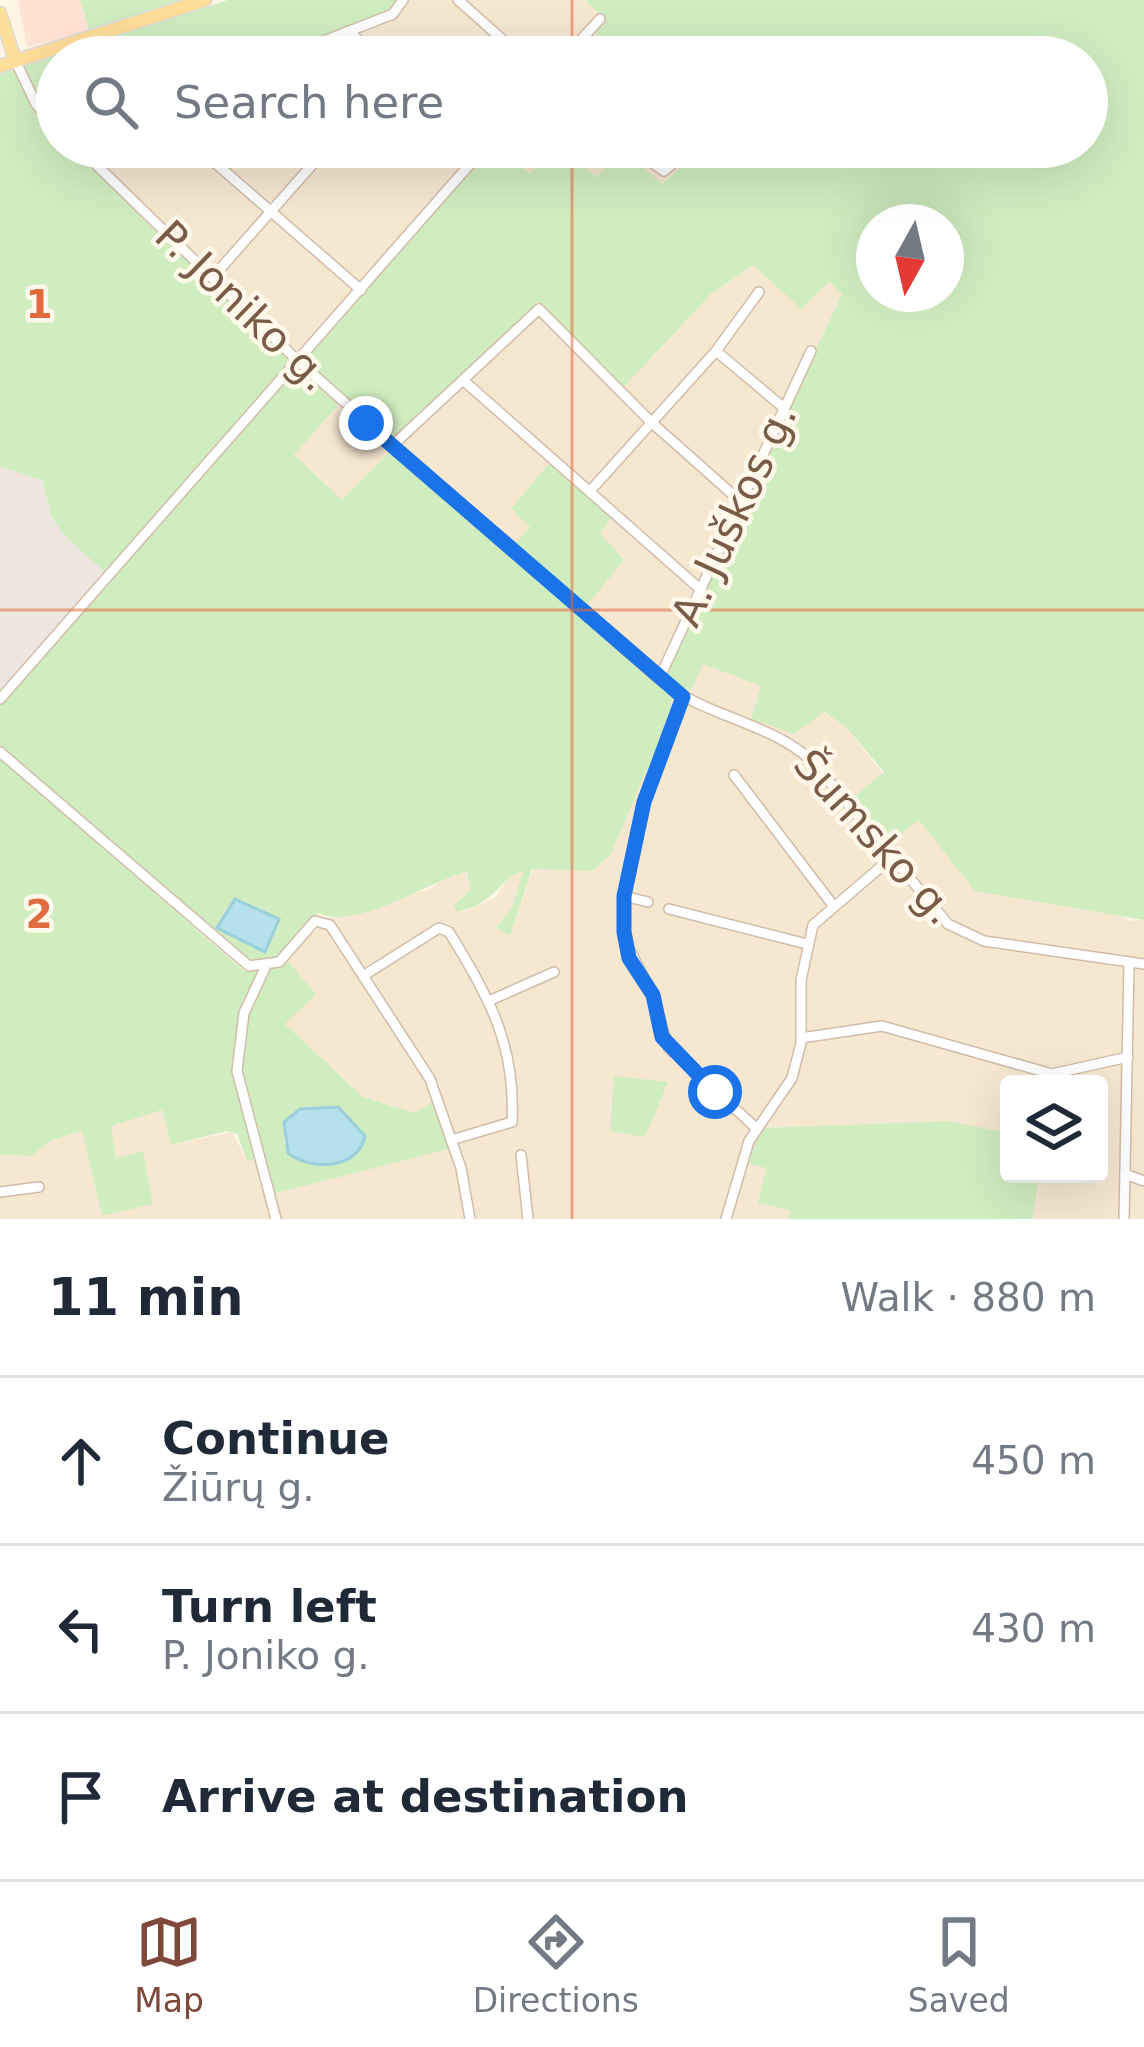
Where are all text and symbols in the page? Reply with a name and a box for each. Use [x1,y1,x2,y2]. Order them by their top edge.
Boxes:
search box [36,36,1108,168]
icon: search [78,69,144,135]
text: Search here [174,76,444,129]
north arrow [856,204,964,312]
street label: P. Joniko g. [146,211,340,401]
text: 1 [25,282,53,327]
route end [339,396,393,450]
street label: A. Juškos g. [661,396,807,634]
street label: Šumsko g. [784,739,967,934]
text: 2 [25,892,53,937]
route start [688,1065,742,1119]
map controls [1000,1075,1108,1183]
button: layers [1000,1075,1108,1183]
text: 11 min [48,1268,244,1327]
text: Walk · 880 m [841,1275,1096,1320]
text: Continue [162,1412,390,1465]
icon: ahead [48,1428,114,1494]
text: 450 m [971,1438,1096,1483]
text: Žiūrų g. [162,1465,315,1510]
text: Turn left [162,1580,377,1633]
icon: left [48,1596,114,1662]
text: 430 m [971,1606,1096,1651]
text: P. Joniko g. [162,1633,370,1678]
icon: arrive [48,1764,114,1830]
text: Arrive at destination [162,1770,688,1823]
tab: Map [134,1909,204,2020]
tab: Directions [473,1909,639,2020]
tab: Saved [908,1909,1010,2020]

